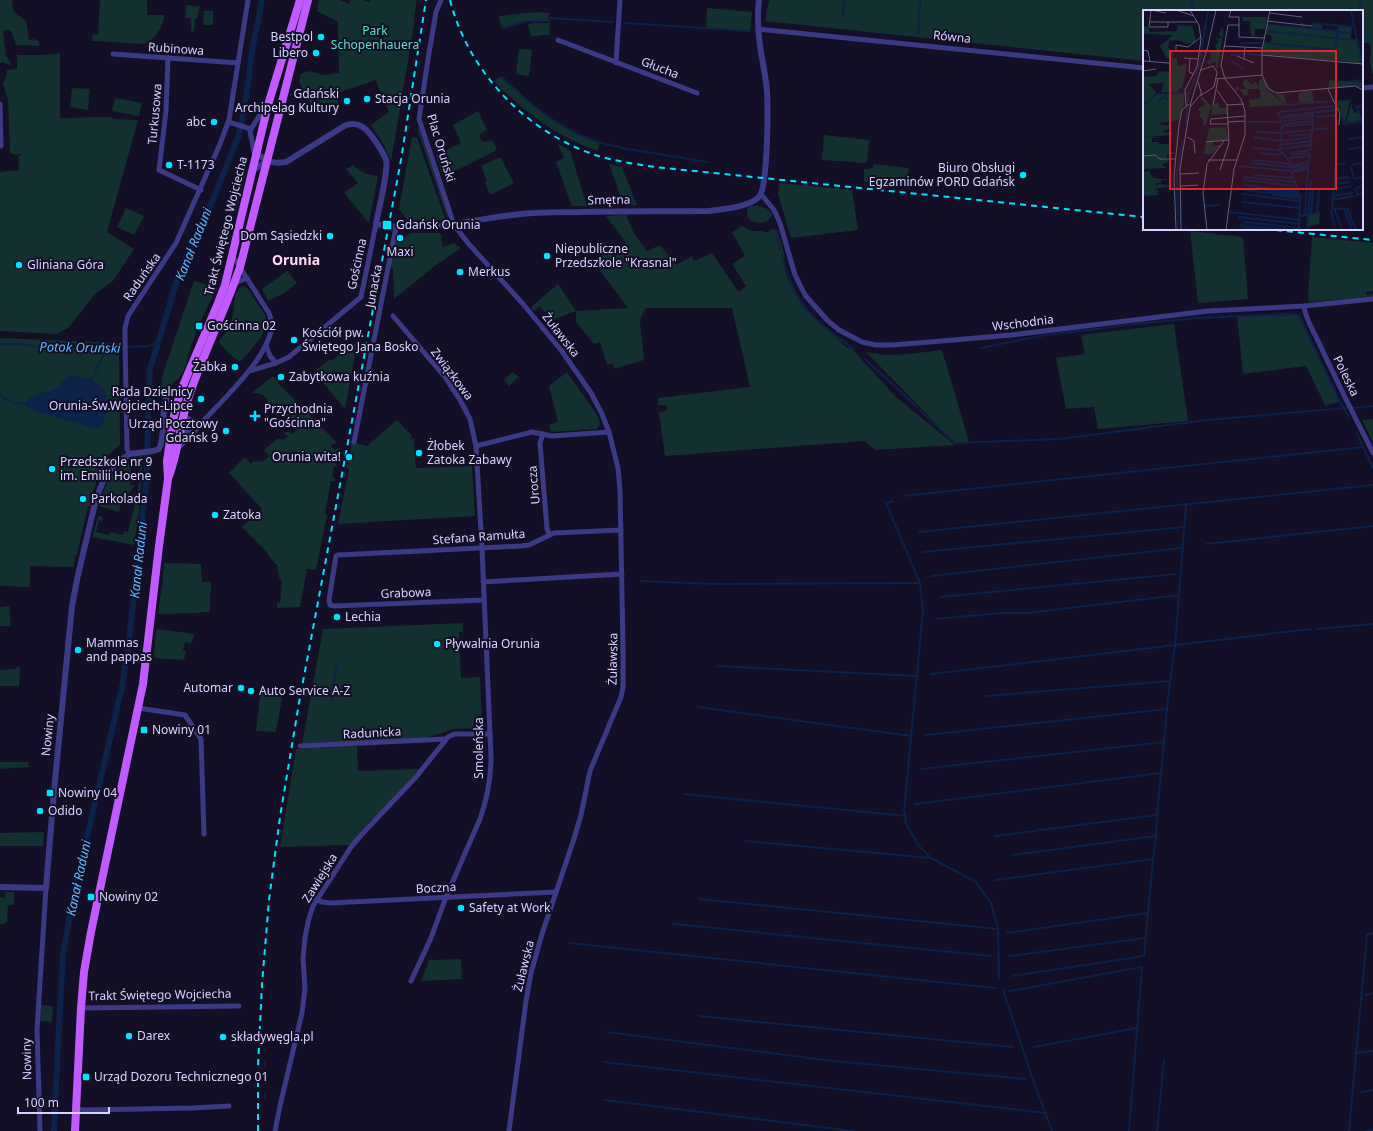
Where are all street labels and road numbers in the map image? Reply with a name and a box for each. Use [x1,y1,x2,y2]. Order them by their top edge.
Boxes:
street label: Równa [932,26,972,47]
street label: Rubinowa [148,38,205,59]
street label: Głucha [639,53,682,82]
street label: Turkusowa [143,83,166,145]
street label: Plac Oruński [423,112,460,184]
street label: Trakt Świętego Wojciecha [200,154,251,297]
street label: Smętna [587,191,631,208]
street label: Gościnna [343,237,370,291]
street label: Raduńska [119,249,164,304]
street label: Junacka [361,263,386,310]
street label: Żuławska [539,309,584,361]
street label: Wschodnia [991,310,1055,335]
street label: Związkowa [427,344,478,403]
street label: Poleska [1329,353,1364,399]
street label: Urocza [523,465,544,505]
street label: Stefana Ramułta [432,525,526,548]
street label: Grabowa [380,583,432,602]
street label: Żuławska [604,633,621,685]
street label: Nowiny [37,712,58,757]
street label: Smoleńska [470,717,487,779]
street label: Radunicka [342,722,402,743]
street label: Zawiejska [298,850,341,906]
street label: Boczna [415,878,457,897]
street label: Żuławska [509,938,538,993]
street label: Trakt Świętego Wojciecha [88,985,232,1004]
street label: Nowiny [18,1037,35,1080]

